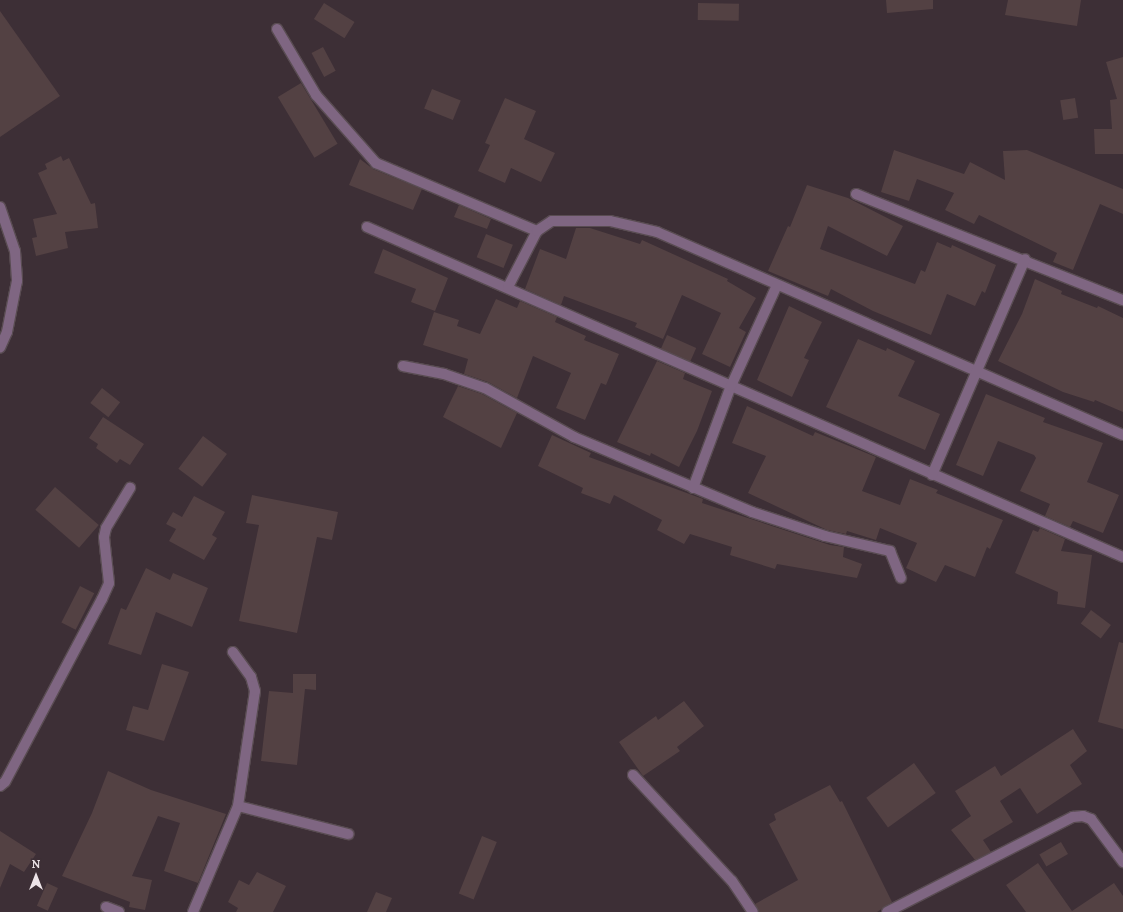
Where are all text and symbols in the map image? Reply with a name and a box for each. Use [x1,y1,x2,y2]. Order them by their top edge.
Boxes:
north arrow [16,856,56,896]
text: N [32,857,40,871]

